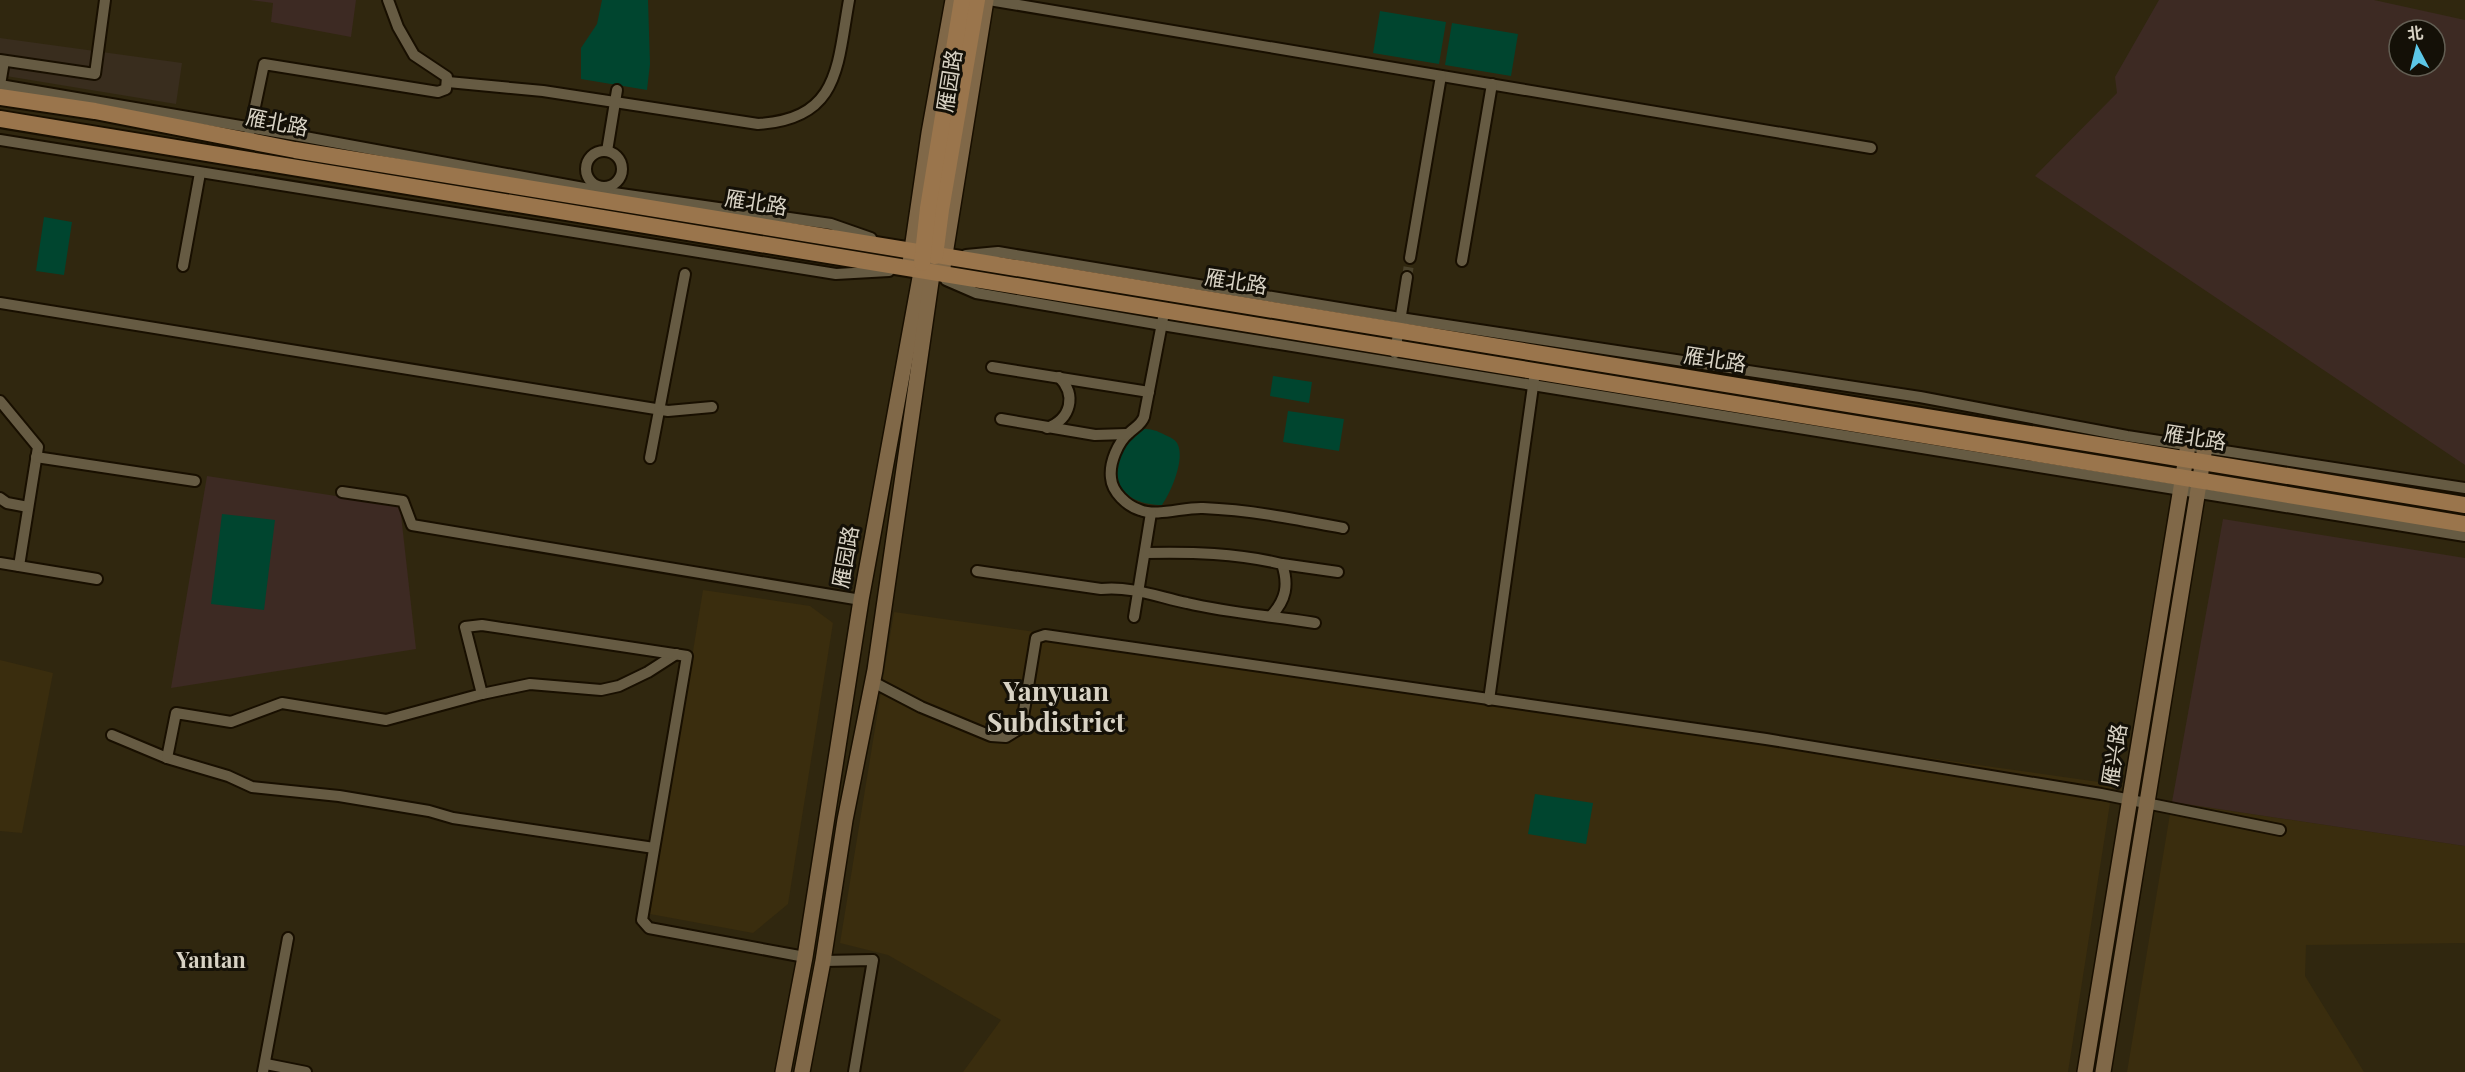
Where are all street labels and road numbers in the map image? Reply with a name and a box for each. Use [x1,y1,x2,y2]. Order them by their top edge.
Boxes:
street label: 雁园路 [929,47,967,114]
street label: 雁北路 [244,101,311,141]
street label: 雁北路 [723,182,790,220]
street label: 雁北路 [1203,261,1270,299]
street label: 雁北路 [1682,339,1749,377]
street label: 雁北路 [2162,417,2229,455]
street label: 雁园路 [825,523,863,590]
street label: 雁兴路 [2094,721,2132,788]

